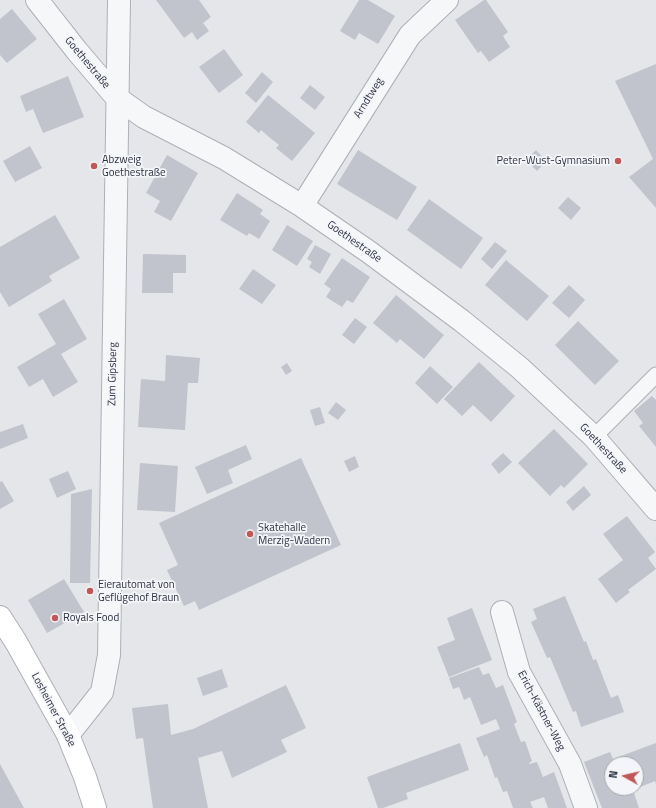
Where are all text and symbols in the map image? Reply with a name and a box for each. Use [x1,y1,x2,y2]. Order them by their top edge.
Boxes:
street label: Goethestraße [62,34,112,92]
street label: Arndtweg [351,75,387,121]
place label: Abzweig Goethestraße [102,153,166,179]
place label: Peter-Wust-Gymnasium [496,154,610,168]
marker: Peter-Wust-Gymnasium [613,156,623,166]
marker: Abzweig Goethestraße [89,161,99,171]
street label: Goethestraße [324,218,384,266]
street label: Zum Gipsberg [106,342,120,406]
street label: Goethestraße [576,421,630,477]
place label: Skatehalle Merzig-Wadern [258,521,330,547]
marker: Skatehalle Merzig-Wadern [245,529,255,539]
place label: Eierautomat von Geflügehof Braun [98,578,179,604]
marker: Eierautomat von Geflügehof Braun [85,586,95,596]
place label: Royals Food [63,611,119,625]
marker: Royals Food [50,613,60,623]
street label: Erich-Kästner-Weg [514,669,568,753]
street label: Losheimer Straße [28,671,78,749]
north arrow [604,756,644,796]
text: N [605,770,622,779]

